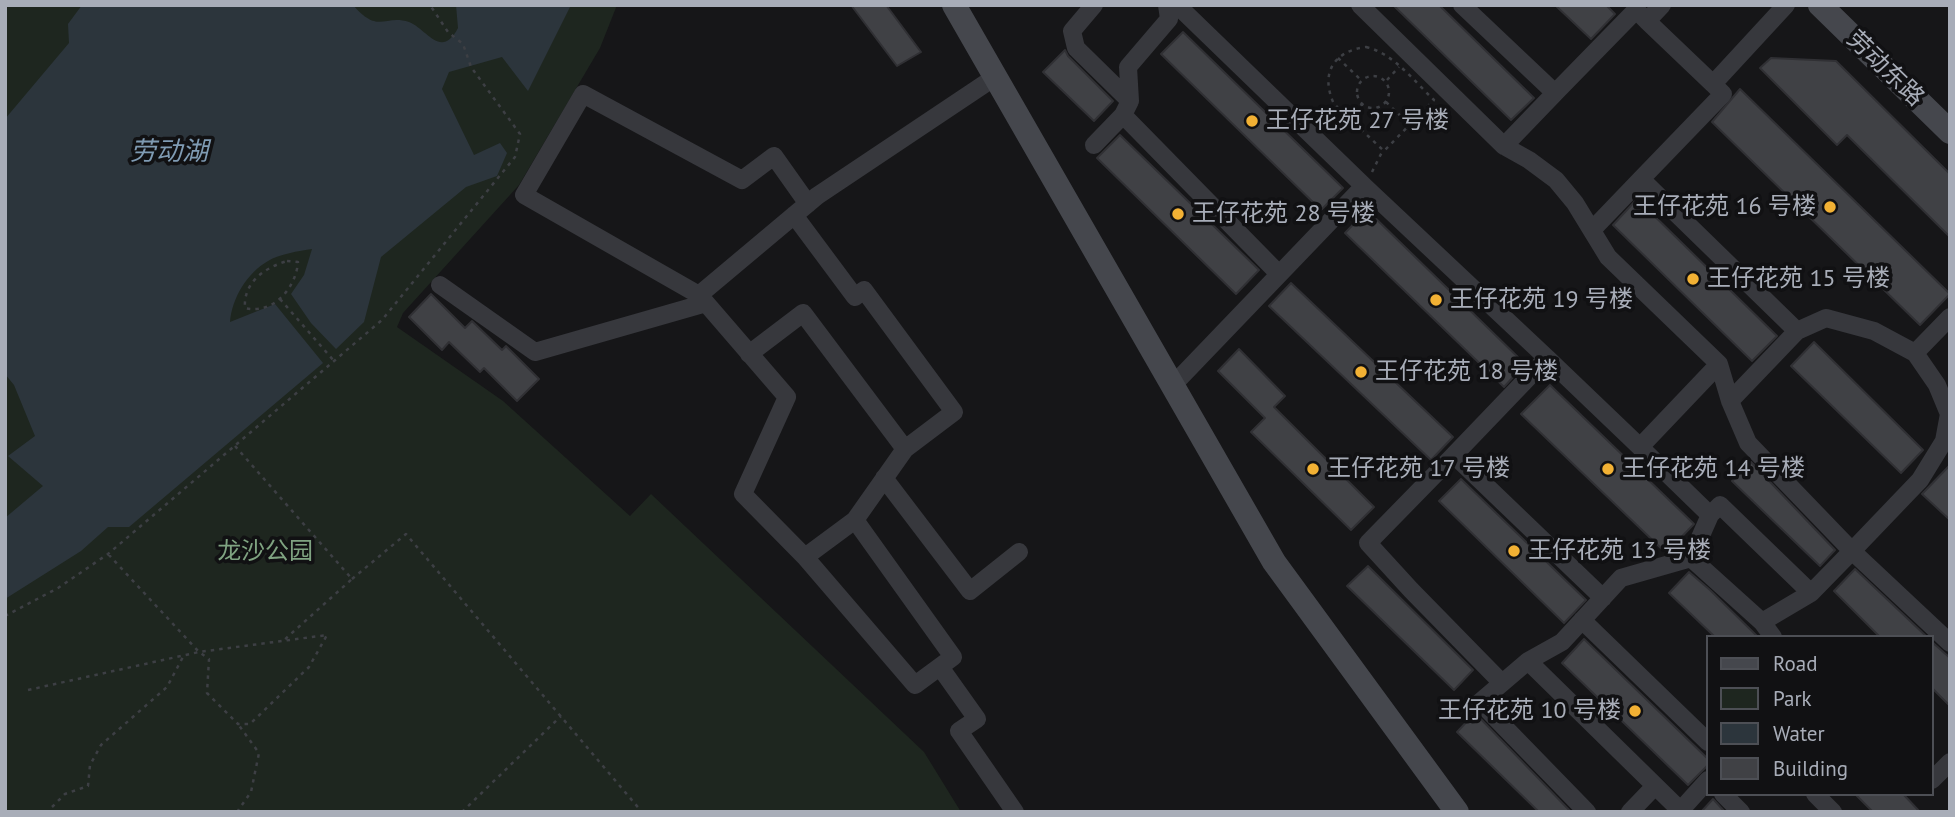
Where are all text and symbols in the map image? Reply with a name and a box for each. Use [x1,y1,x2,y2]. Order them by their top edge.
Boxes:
street label: 劳动东路 [1840,25,1930,113]
place label: 王仔花苑 27 号楼 [1266,107,1449,135]
marker: 王仔花苑 27 号楼 [1244,113,1260,129]
water label: 劳动湖 [130,137,208,169]
place label: 王仔花苑 16 号楼 [1633,193,1816,221]
marker: 王仔花苑 16 号楼 [1822,199,1838,215]
place label: 王仔花苑 28 号楼 [1192,200,1375,228]
marker: 王仔花苑 28 号楼 [1170,206,1186,222]
place label: 王仔花苑 15 号楼 [1707,265,1890,293]
marker: 王仔花苑 15 号楼 [1685,271,1701,287]
place label: 王仔花苑 19 号楼 [1450,286,1633,314]
marker: 王仔花苑 19 号楼 [1428,292,1444,308]
place label: 王仔花苑 18 号楼 [1375,358,1558,386]
marker: 王仔花苑 18 号楼 [1353,364,1369,380]
place label: 王仔花苑 17 号楼 [1327,455,1510,483]
place label: 王仔花苑 14 号楼 [1622,455,1805,483]
marker: 王仔花苑 17 号楼 [1305,461,1321,477]
marker: 王仔花苑 14 号楼 [1600,461,1616,477]
place label: 王仔花苑 13 号楼 [1528,537,1711,565]
park label: 龙沙公园 [217,538,313,566]
marker: 王仔花苑 13 号楼 [1506,543,1522,559]
legend [1706,635,1934,796]
text: Road [1773,650,1817,677]
text: Park [1773,685,1812,712]
place label: 王仔花苑 10 号楼 [1438,697,1621,725]
marker: 王仔花苑 10 号楼 [1627,703,1643,719]
text: Water [1773,720,1825,747]
text: Building [1773,755,1848,782]

